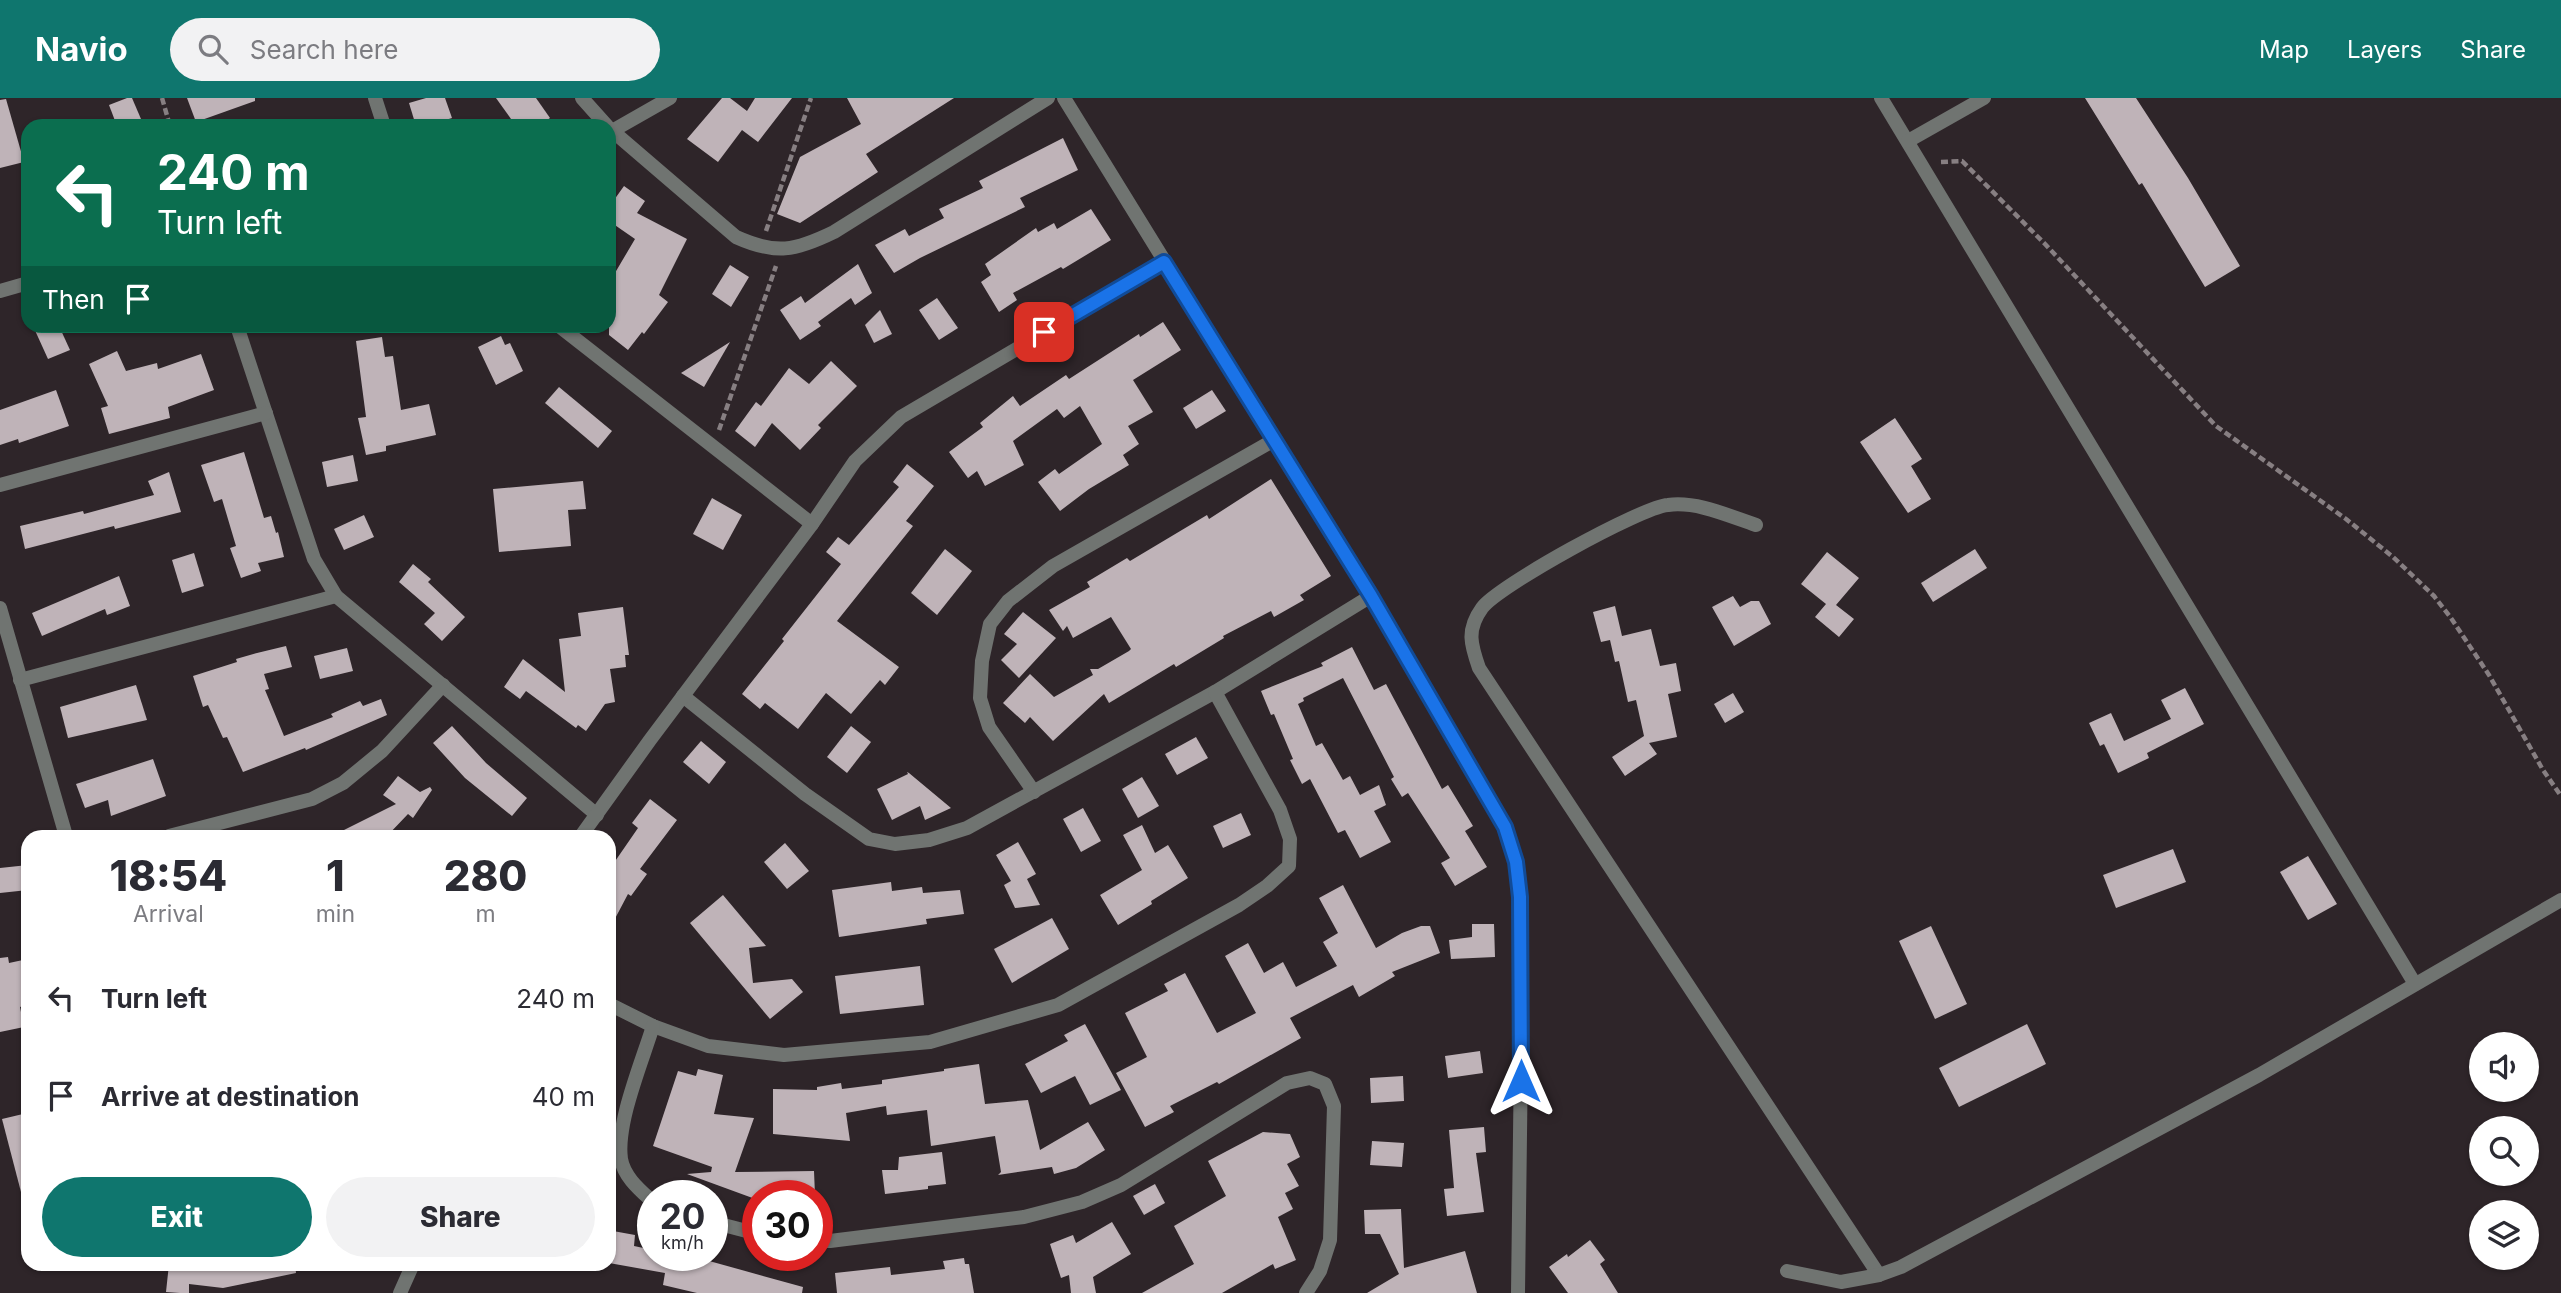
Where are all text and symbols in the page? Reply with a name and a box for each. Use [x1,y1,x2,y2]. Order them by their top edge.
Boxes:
search box [170,18,660,81]
text: Navio [35,29,128,69]
icon: search [194,30,232,68]
text: Search here [250,34,398,65]
text: Map [2259,35,2309,64]
text: Layers [2347,35,2422,64]
text: Share [2460,35,2526,64]
text: 240 m [157,143,310,202]
icon: left [42,147,133,238]
text: Turn left [157,203,282,242]
icon: arrive [119,280,157,318]
text: Then [42,284,105,315]
pin [1014,302,1074,362]
icon: arrive [1025,313,1063,351]
text: 18:54 [110,850,227,901]
text: 1 [326,850,345,901]
text: 280 [444,850,527,901]
text: Arrival [133,900,204,928]
text: min [316,900,355,928]
text: m [475,900,496,928]
icon: left [42,979,80,1017]
text: Turn left [101,983,207,1014]
text: 240 m [516,983,595,1014]
map controls [2469,1032,2539,1270]
button: sound [2469,1032,2539,1102]
position arrow [1484,1044,1558,1118]
icon: arrive [42,1077,80,1115]
text: Arrive at destination [101,1081,360,1112]
text: 40 m [532,1081,595,1112]
button: search [2469,1116,2539,1186]
button: Exit [42,1177,312,1257]
button: Share [326,1177,595,1257]
speed limit sign: 30 [742,1180,833,1271]
text: 20 [660,1195,705,1237]
button: layers [2469,1200,2539,1270]
text: km/h [661,1232,704,1253]

